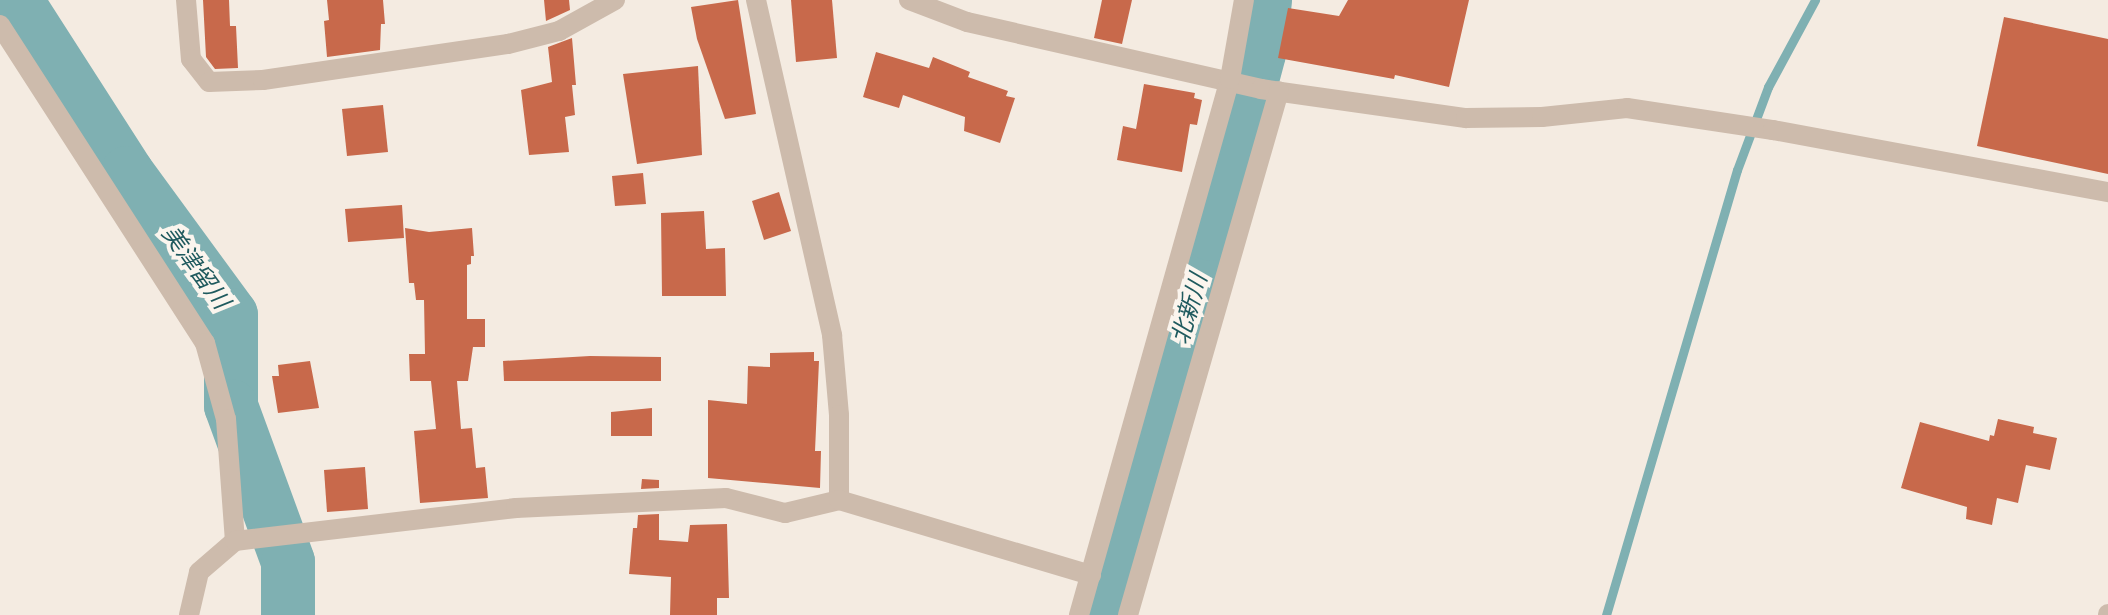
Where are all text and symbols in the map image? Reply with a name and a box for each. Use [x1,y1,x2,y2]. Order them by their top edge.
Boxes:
water label: 美津留川 [156,220,236,314]
water label: 北新川 [1165,270,1213,348]

